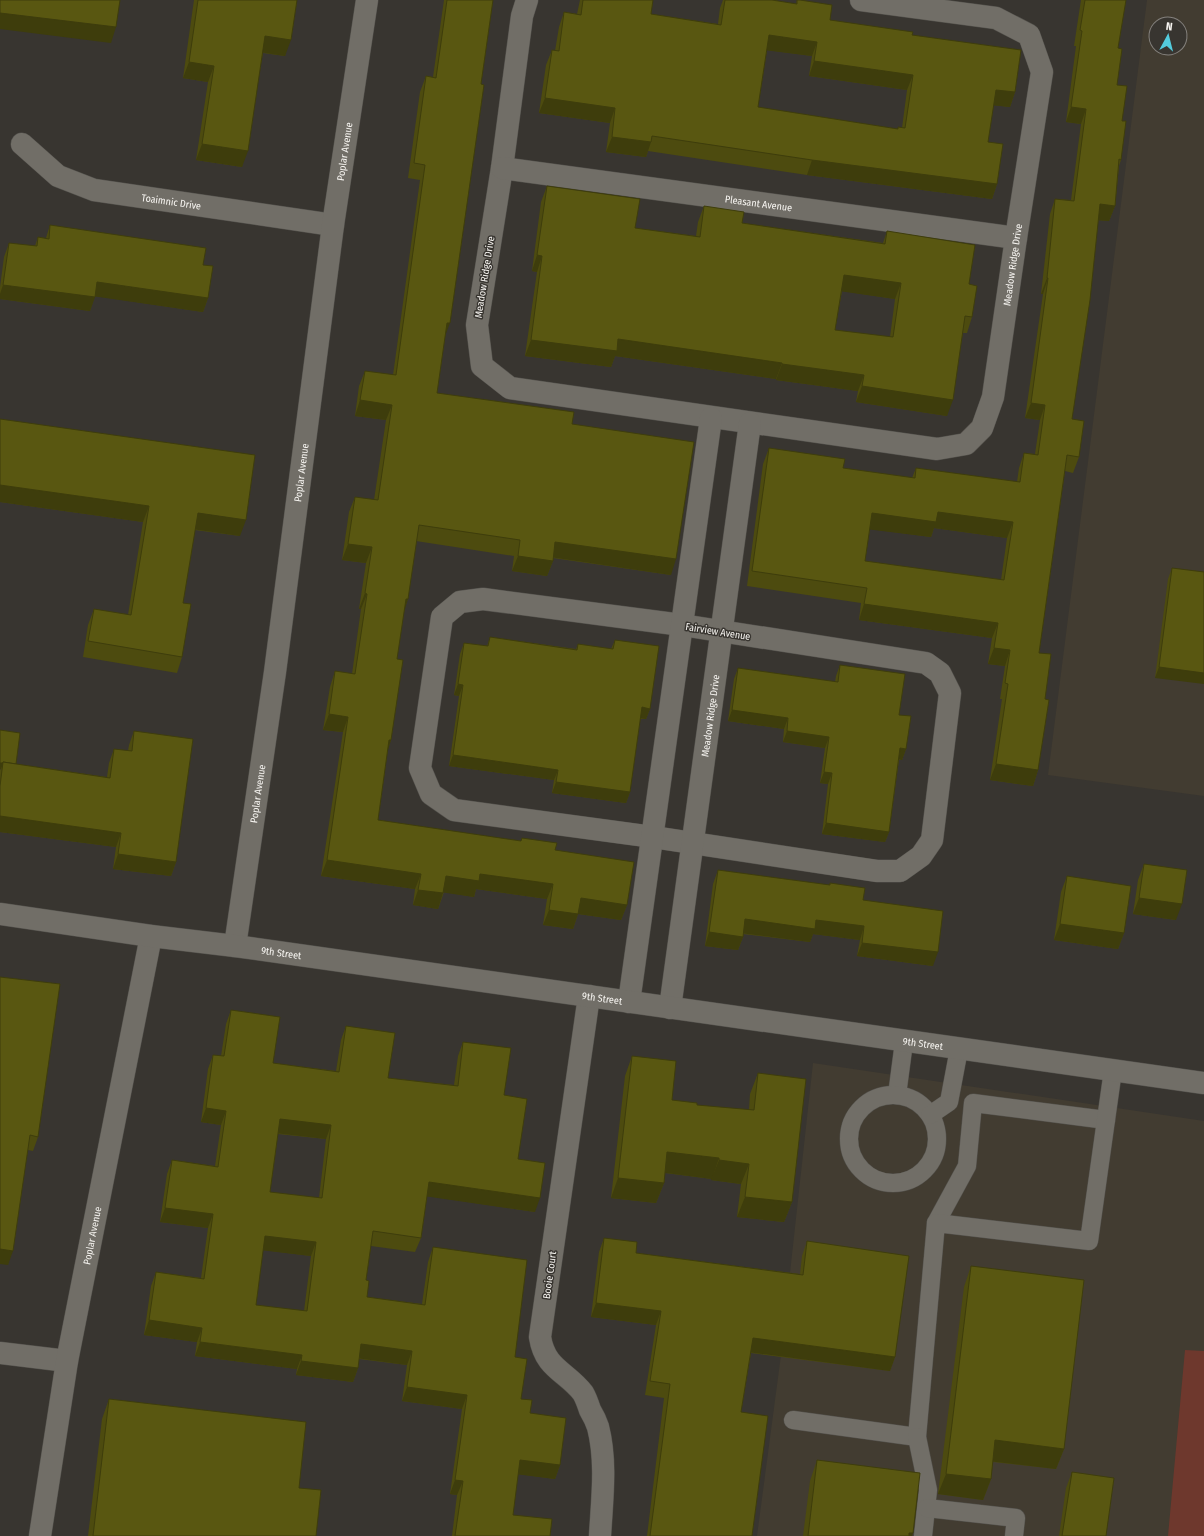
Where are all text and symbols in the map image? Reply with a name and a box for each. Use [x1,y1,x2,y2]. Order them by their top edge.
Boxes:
north arrow [1148,16,1188,56]
text: N [1165,20,1173,33]
street label: Poplar Avenue [335,122,355,182]
street label: Toaimnic Drive [141,192,202,213]
street label: Pleasant Avenue [724,193,793,214]
street label: Meadow Ridge Drive [1001,223,1025,307]
street label: Meadow Ridge Drive [473,235,497,319]
street label: Poplar Avenue [292,443,312,503]
street label: Fairview Avenue [685,621,751,643]
street label: Meadow Ridge Drive [699,674,723,758]
street label: Poplar Avenue [248,764,268,824]
street label: 9th Street [260,945,303,962]
street label: 9th Street [581,990,624,1008]
street label: 9th Street [902,1035,944,1053]
street label: Poplar Avenue [81,1206,104,1266]
street label: Booie Court [541,1250,559,1300]

